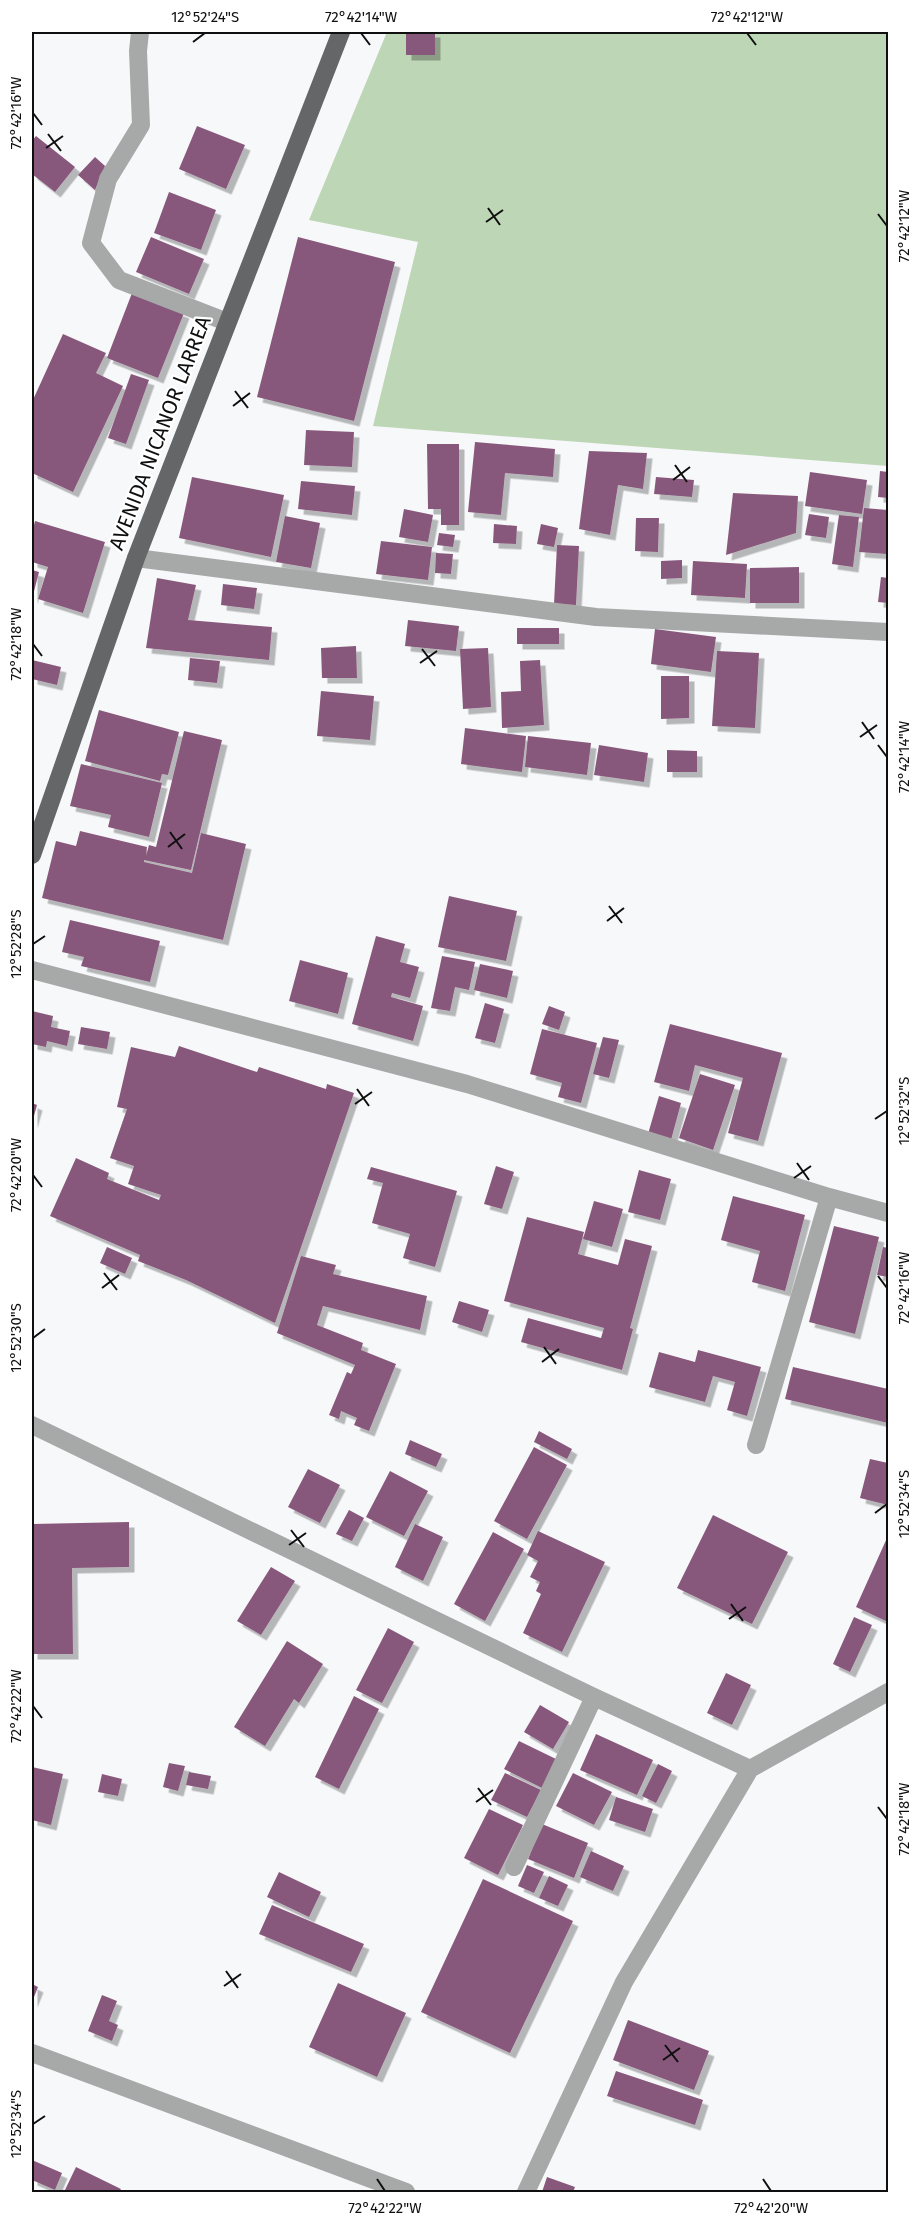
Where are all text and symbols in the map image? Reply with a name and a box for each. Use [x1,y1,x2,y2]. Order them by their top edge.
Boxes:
text: 12°52'24"S [171,8,239,26]
text: 72°42'14"W [325,8,398,26]
text: 72°42'12"W [711,8,784,26]
text: 72°42'16"W [7,76,25,149]
text: 72°42'12"W [895,189,913,262]
street label: AVENIDA NICANOR LARREA [103,312,217,554]
text: 72°42'18"W [7,607,25,681]
text: 72°42'14"W [895,720,913,793]
text: 12°52'28"S [7,909,25,979]
text: 12°52'32"S [895,1077,913,1145]
text: 72°42'20"W [7,1137,25,1212]
text: 72°42'16"W [895,1251,913,1324]
text: 12°52'30"S [7,1303,25,1373]
text: 12°52'34"S [895,1470,913,1538]
text: 72°42'22"W [7,1669,25,1743]
text: 72°42'18"W [895,1782,913,1856]
text: 12°52'34"S [7,2090,25,2158]
text: 72°42'22"W [348,2199,422,2217]
text: 72°42'20"W [734,2199,809,2217]

